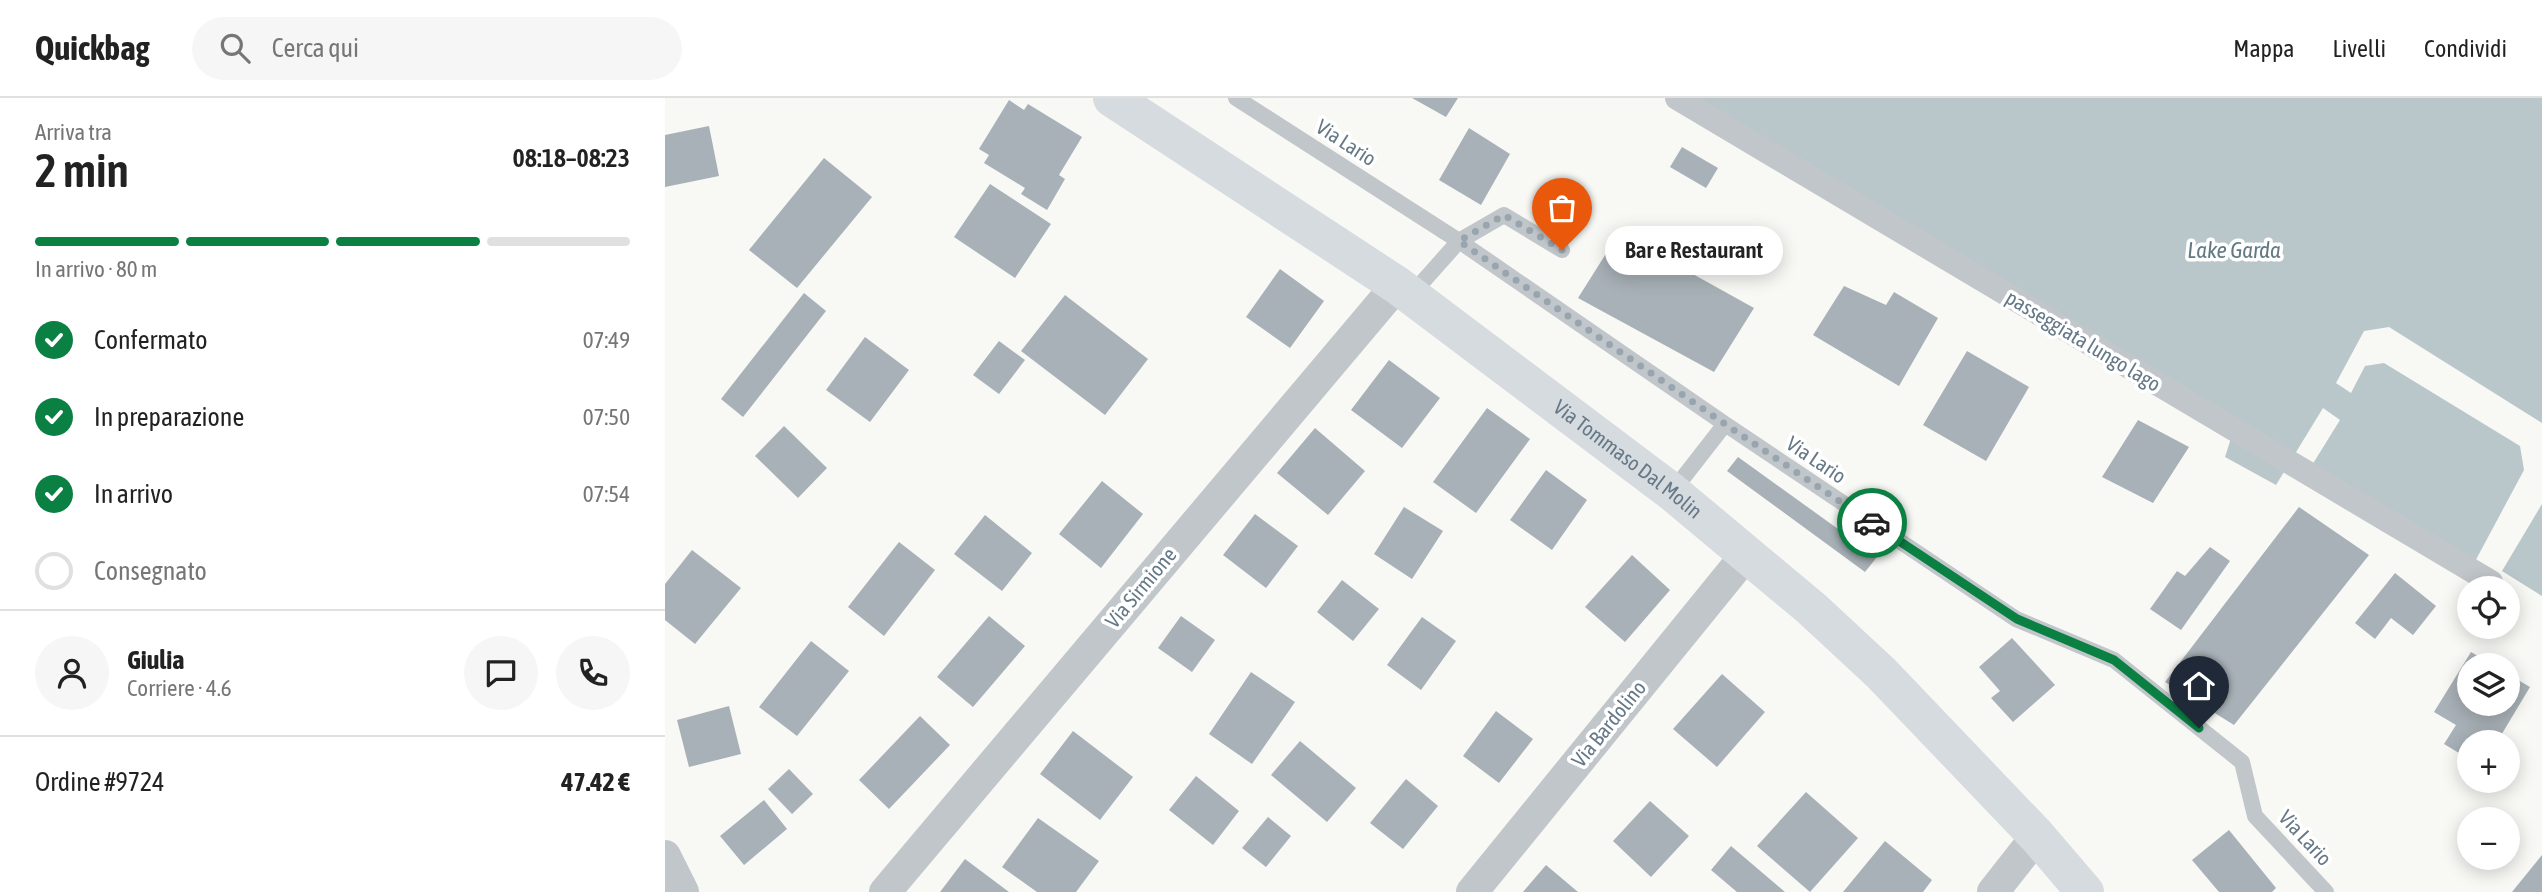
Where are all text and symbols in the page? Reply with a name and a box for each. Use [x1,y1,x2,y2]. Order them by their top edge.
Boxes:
search box [192,17,682,80]
text: Quickbag [35,29,150,67]
icon: search [216,29,254,67]
text: Cerca qui [272,33,359,63]
text: Mappa [2233,35,2294,62]
text: Livelli [2332,35,2386,62]
text: Condividi [2424,35,2507,62]
street label: Via Lario [1312,114,1381,170]
text: Arriva tra [35,119,112,145]
text: 08:18–08:23 [513,143,630,173]
text: 2 min [35,144,129,197]
pin [1532,178,1592,250]
icon: bag [1543,189,1581,227]
callout: Bar e Restaurant [1604,226,1783,274]
text: Bar e Restaurant [1625,237,1763,263]
water label: Lake Garda [2187,237,2281,263]
text: In arrivo · 80 m [35,256,157,282]
street label: passeggiata lungo lago [2002,285,2165,396]
icon: check [35,321,73,359]
text: Confermato [94,325,207,355]
text: 07:49 [583,327,630,353]
street label: Via Tommaso Dal Molin [1549,394,1707,523]
icon: check [35,398,73,436]
text: In preparazione [94,402,244,432]
text: 07:50 [583,404,630,430]
street label: Via Lario [1782,431,1851,488]
icon: check [35,475,73,513]
text: In arrivo [94,479,173,509]
text: 07:54 [583,481,630,507]
courier [1837,488,1907,558]
icon: car [1853,504,1891,542]
street label: Via Sirmione [1100,542,1181,632]
text: Consegnato [94,556,207,586]
map controls [2457,576,2520,870]
button: locate [2457,576,2520,639]
button: person [35,636,109,710]
button: chat [464,636,538,710]
button: phone [556,636,630,710]
text: Giulia [127,645,184,675]
button: layers [2457,653,2520,716]
pin [2169,656,2229,728]
icon: home [2180,667,2218,705]
text: Corriere · 4.6 [127,675,232,701]
street label: Via Bardolino [1566,675,1650,771]
button: + [2457,730,2520,793]
text: Ordine #9724 [35,767,164,797]
text: 47.42 € [561,767,630,797]
street label: Via Lario [2274,805,2337,870]
button: − [2457,807,2520,870]

